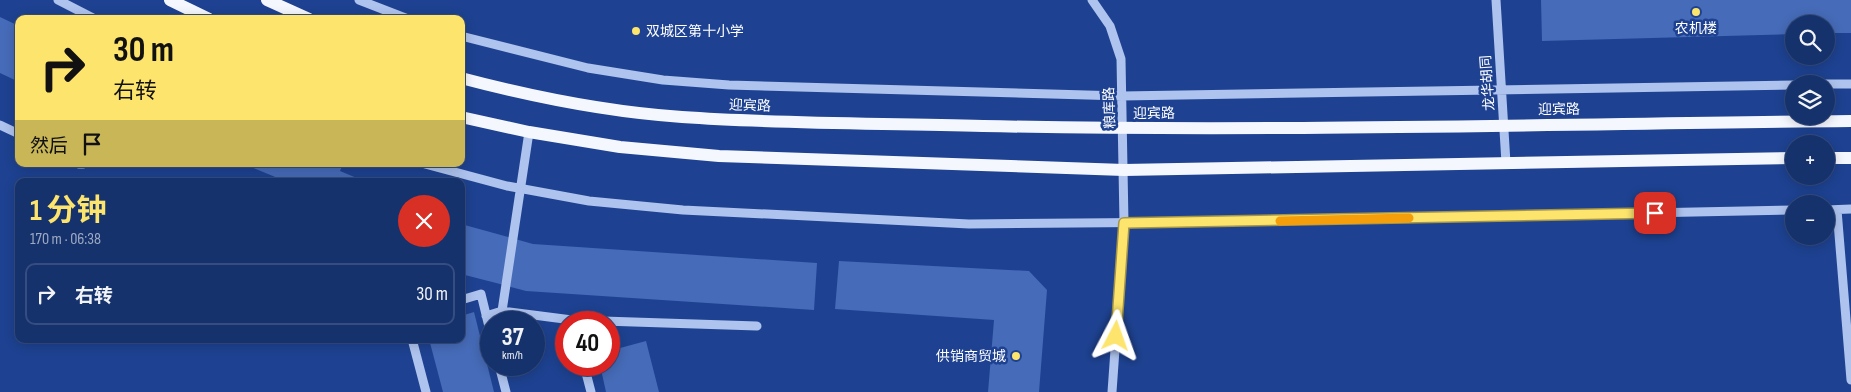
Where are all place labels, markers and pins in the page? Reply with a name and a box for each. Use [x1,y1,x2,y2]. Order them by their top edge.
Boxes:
marker: 农机楼 [1690,6,1702,18]
place label: 农机楼 [1675,20,1717,37]
place label: 双城区第十小学 [646,23,744,40]
marker: 双城区第十小学 [630,25,642,37]
pin [1634,192,1676,234]
place label: 供销商贸城 [936,348,1006,365]
marker: 供销商贸城 [1010,350,1022,362]

